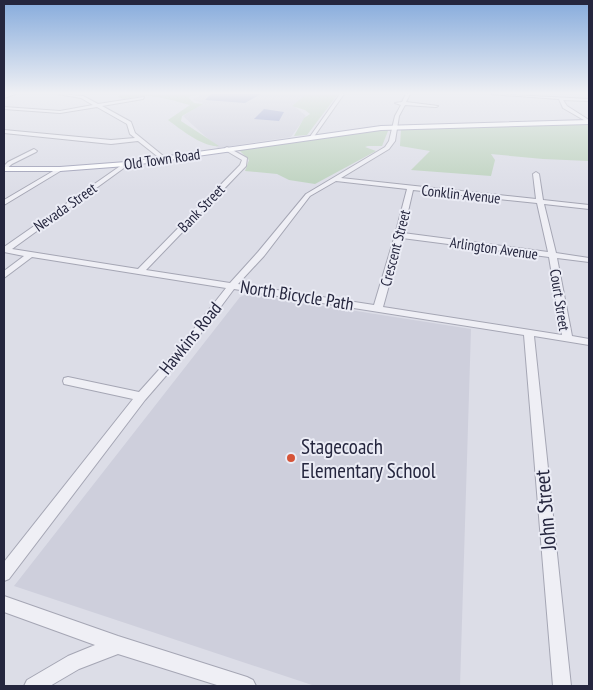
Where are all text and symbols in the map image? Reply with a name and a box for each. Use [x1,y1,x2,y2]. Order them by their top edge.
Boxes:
street label: Old Town Road [123,144,201,174]
street label: Nevada Street [30,178,100,236]
street label: Bank Street [174,180,228,236]
street label: Conklin Avenue [421,180,501,208]
street label: Crescent Street [376,208,414,288]
street label: Arlington Avenue [449,232,539,264]
street label: Court Street [546,268,574,332]
street label: North Bicycle Path [239,275,355,315]
street label: Hawkins Road [154,297,226,379]
place label: Stagecoach Elementary School [301,433,436,484]
marker: Stagecoach Elementary School [285,452,297,464]
street label: John Street [528,468,562,552]

